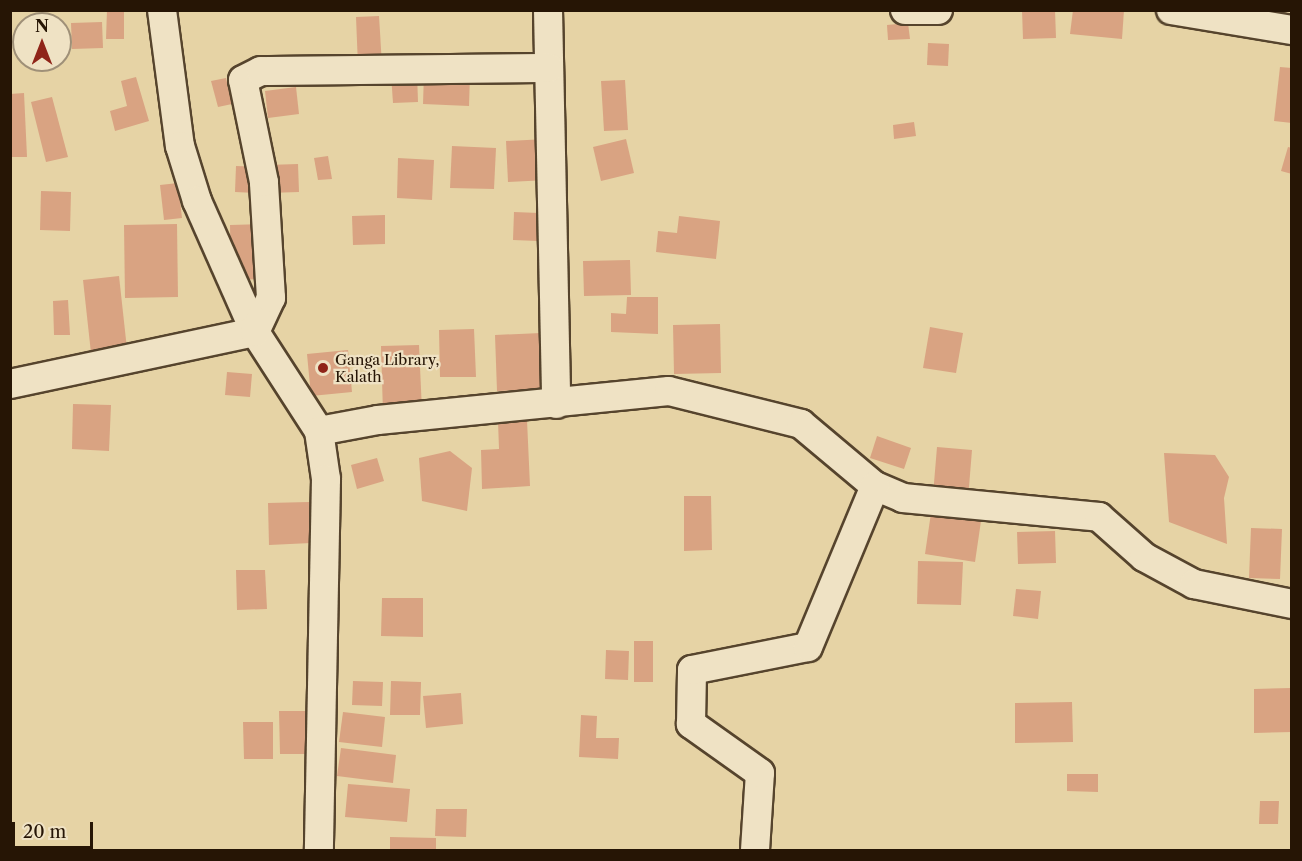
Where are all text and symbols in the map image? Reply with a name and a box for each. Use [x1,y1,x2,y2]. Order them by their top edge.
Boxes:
north arrow [12,12,72,72]
text: N [35,16,49,36]
place label: Ganga Library, Kalath [335,350,440,385]
marker: Ganga Library, Kalath [316,361,330,375]
scale bar [15,810,96,848]
text: 20 m [23,821,66,843]

